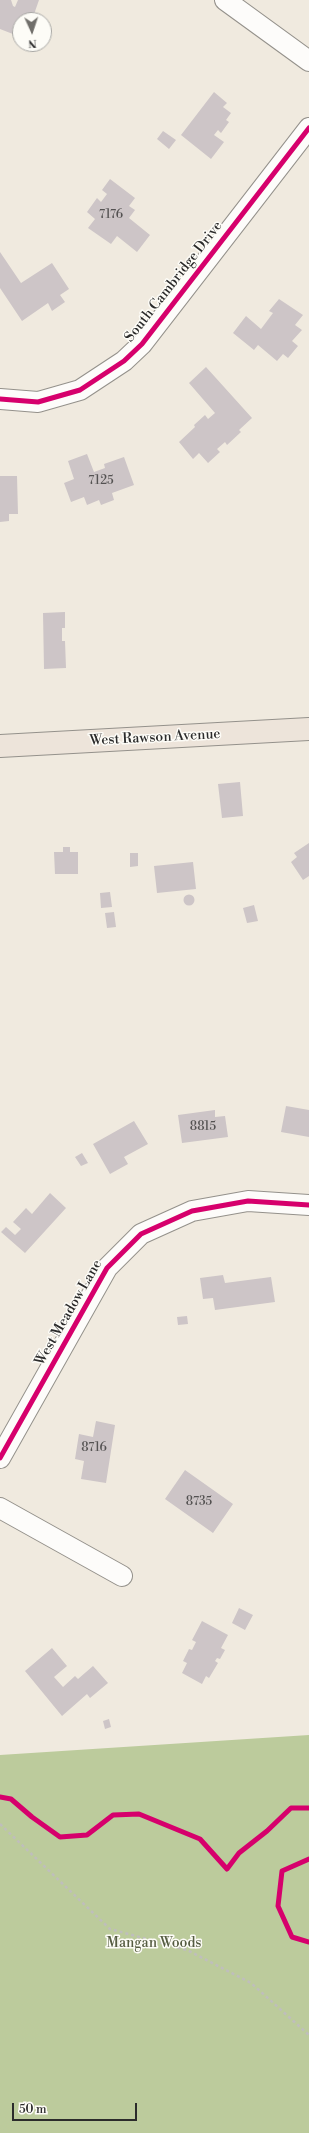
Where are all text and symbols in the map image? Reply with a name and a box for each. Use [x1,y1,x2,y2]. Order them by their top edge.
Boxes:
north arrow [12,12,52,52]
text: N [28,36,37,50]
house number: 7176 [99,208,123,222]
street label: South Cambridge Drive [122,218,226,346]
house number: 7125 [88,474,114,488]
street label: West Rawson Avenue [89,726,221,750]
house number: 8815 [190,1120,216,1134]
street label: West Meadow Lane [32,1257,106,1369]
house number: 8716 [81,1441,107,1455]
house number: 8735 [186,1495,212,1509]
park label: Mangan Woods [107,1936,201,1952]
scale bar [14,2095,139,2121]
text: 50 m [19,2102,47,2117]

